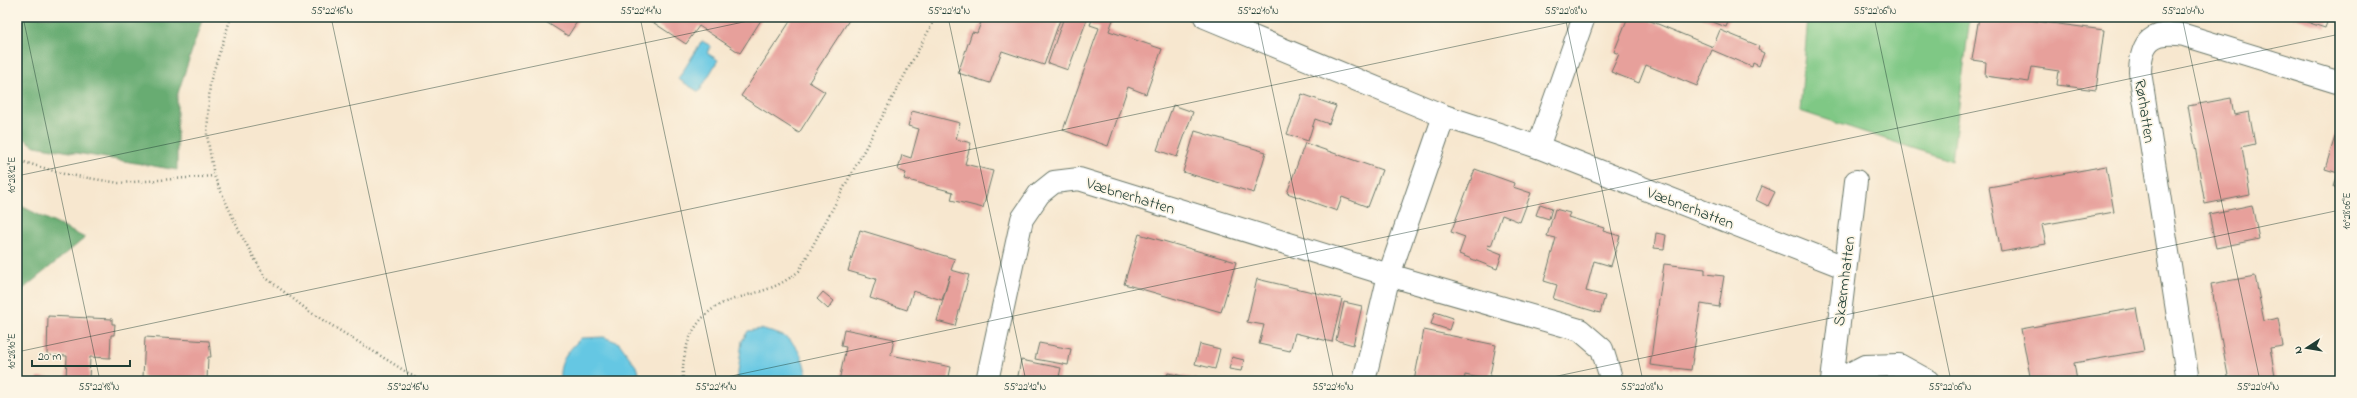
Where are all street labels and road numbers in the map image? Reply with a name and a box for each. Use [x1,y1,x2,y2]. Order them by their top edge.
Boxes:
street label: Rørhatten [2127,78,2161,145]
street label: Væbnerhatten [1082,172,1178,222]
street label: Væbnerhatten [1642,181,1737,237]
street label: Skærmhatten [1828,235,1862,327]

